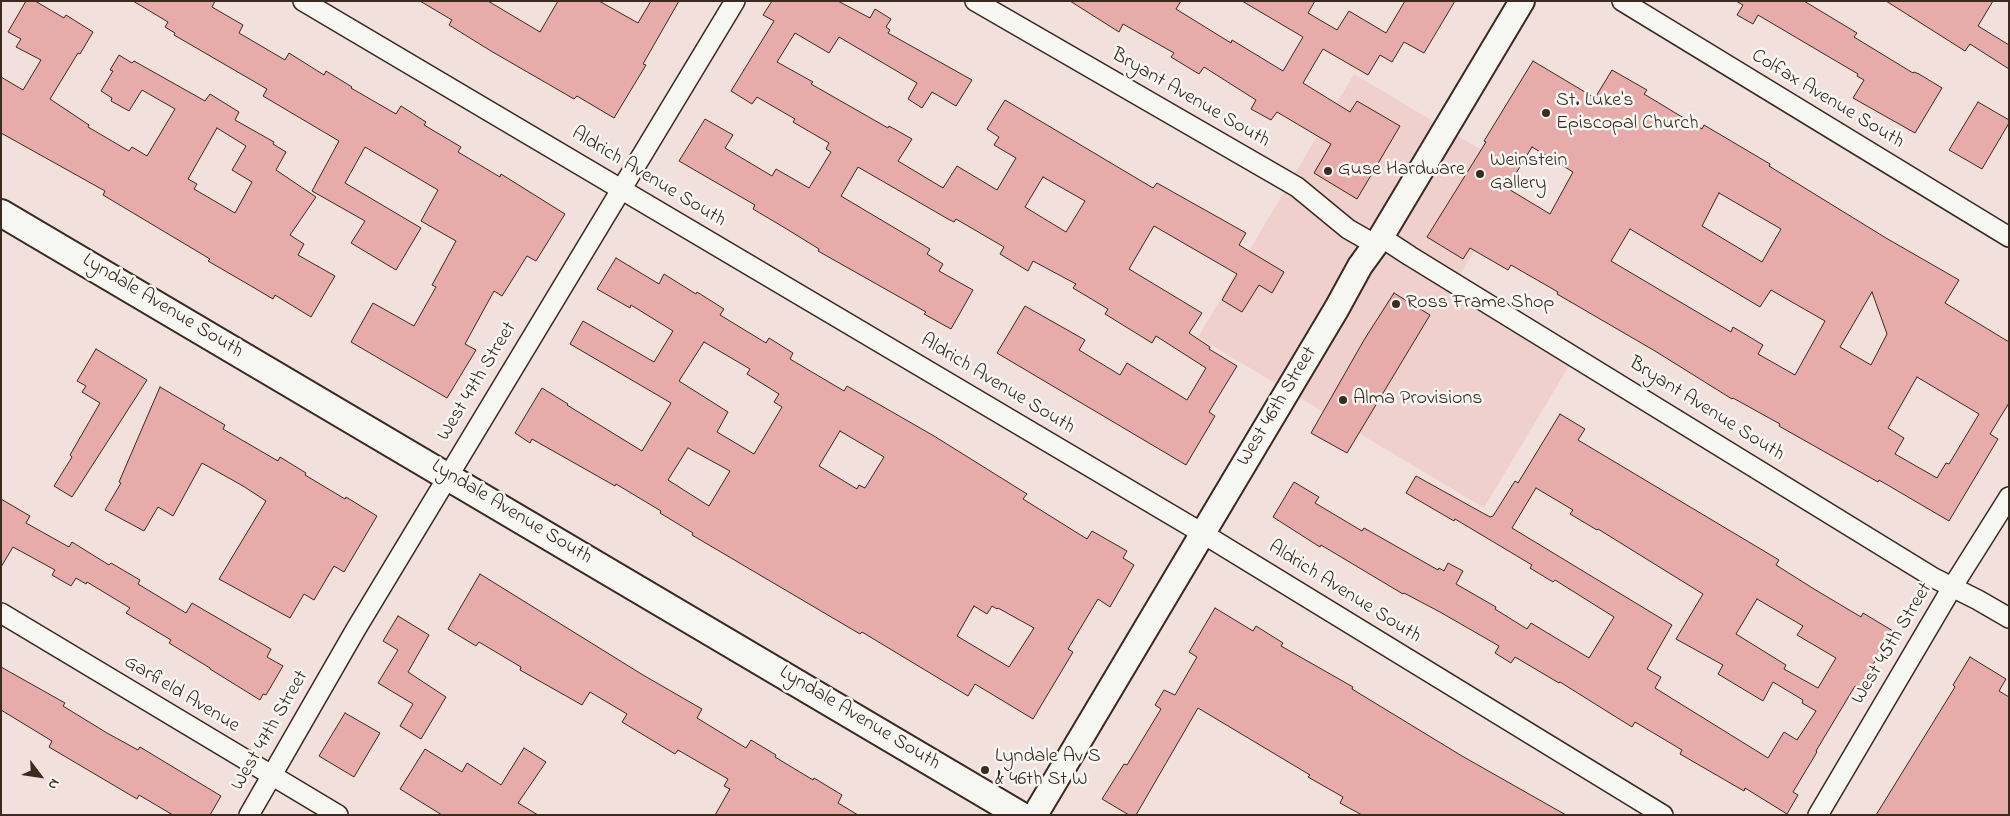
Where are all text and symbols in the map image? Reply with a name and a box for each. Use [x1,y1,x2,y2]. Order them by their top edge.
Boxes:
street label: Bryant Avenue South [1107,44,1273,154]
street label: Colfax Avenue South [1746,45,1908,155]
place label: St. Luke's Episcopal Church [1556,90,1699,137]
marker: St. Luke's Episcopal Church [1540,107,1552,119]
street label: Aldrich Avenue South [567,122,729,234]
place label: Weinstein Gallery [1490,150,1567,197]
place label: Guse Hardware [1338,159,1465,183]
marker: Guse Hardware [1322,165,1334,177]
marker: Weinstein Gallery [1474,168,1486,180]
street label: Lyndale Avenue South [77,249,247,365]
place label: Ross Frame Shop [1406,292,1554,316]
marker: Ross Frame Shop [1390,298,1402,310]
street label: West 47th Street [433,318,523,446]
street label: Aldrich Avenue South [916,329,1078,441]
street label: West 46th Street [1233,343,1323,471]
street label: Bryant Avenue South [1624,352,1788,468]
place label: Alma Provisions [1353,388,1483,412]
marker: Alma Provisions [1337,394,1349,406]
street label: Lyndale Avenue South [426,455,596,571]
street label: Aldrich Avenue South [1263,536,1425,650]
street label: West 45th Street [1847,579,1939,709]
street label: Garfield Avenue [119,651,243,739]
street label: Lyndale Avenue South [774,661,944,777]
street label: West 47th Street [227,667,315,795]
place label: Lyndale Av S & 46th St W [995,746,1101,793]
north arrow [15,751,65,801]
marker: Lyndale Av S & 46th St W [979,764,991,776]
text: N [42,775,65,793]

